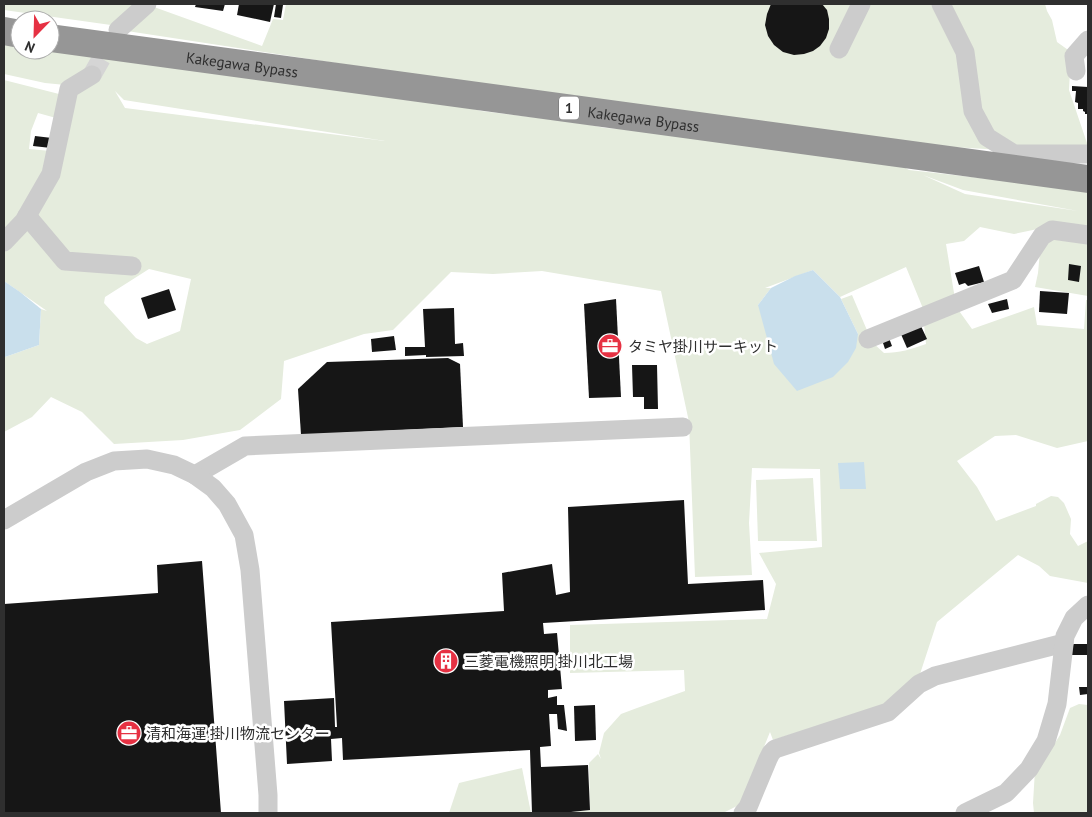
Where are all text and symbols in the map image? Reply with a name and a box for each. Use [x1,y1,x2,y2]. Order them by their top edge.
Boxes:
north arrow [10,10,60,60]
text: N [22,37,38,57]
street label: Kakegawa Bypass [185,47,299,81]
road number: 1 [559,96,579,120]
street label: Kakegawa Bypass [586,102,701,136]
office icon: タミヤ掛川サーキット [597,333,623,359]
place label: タミヤ掛川サーキット [628,337,778,356]
building icon: 三菱電機照明 掛川北工場 [433,648,459,674]
place label: 三菱電機照明 掛川北工場 [464,652,633,671]
office icon: 清和海運 掛川物流センター [116,720,142,746]
place label: 清和海運 掛川物流センター [146,724,330,743]

